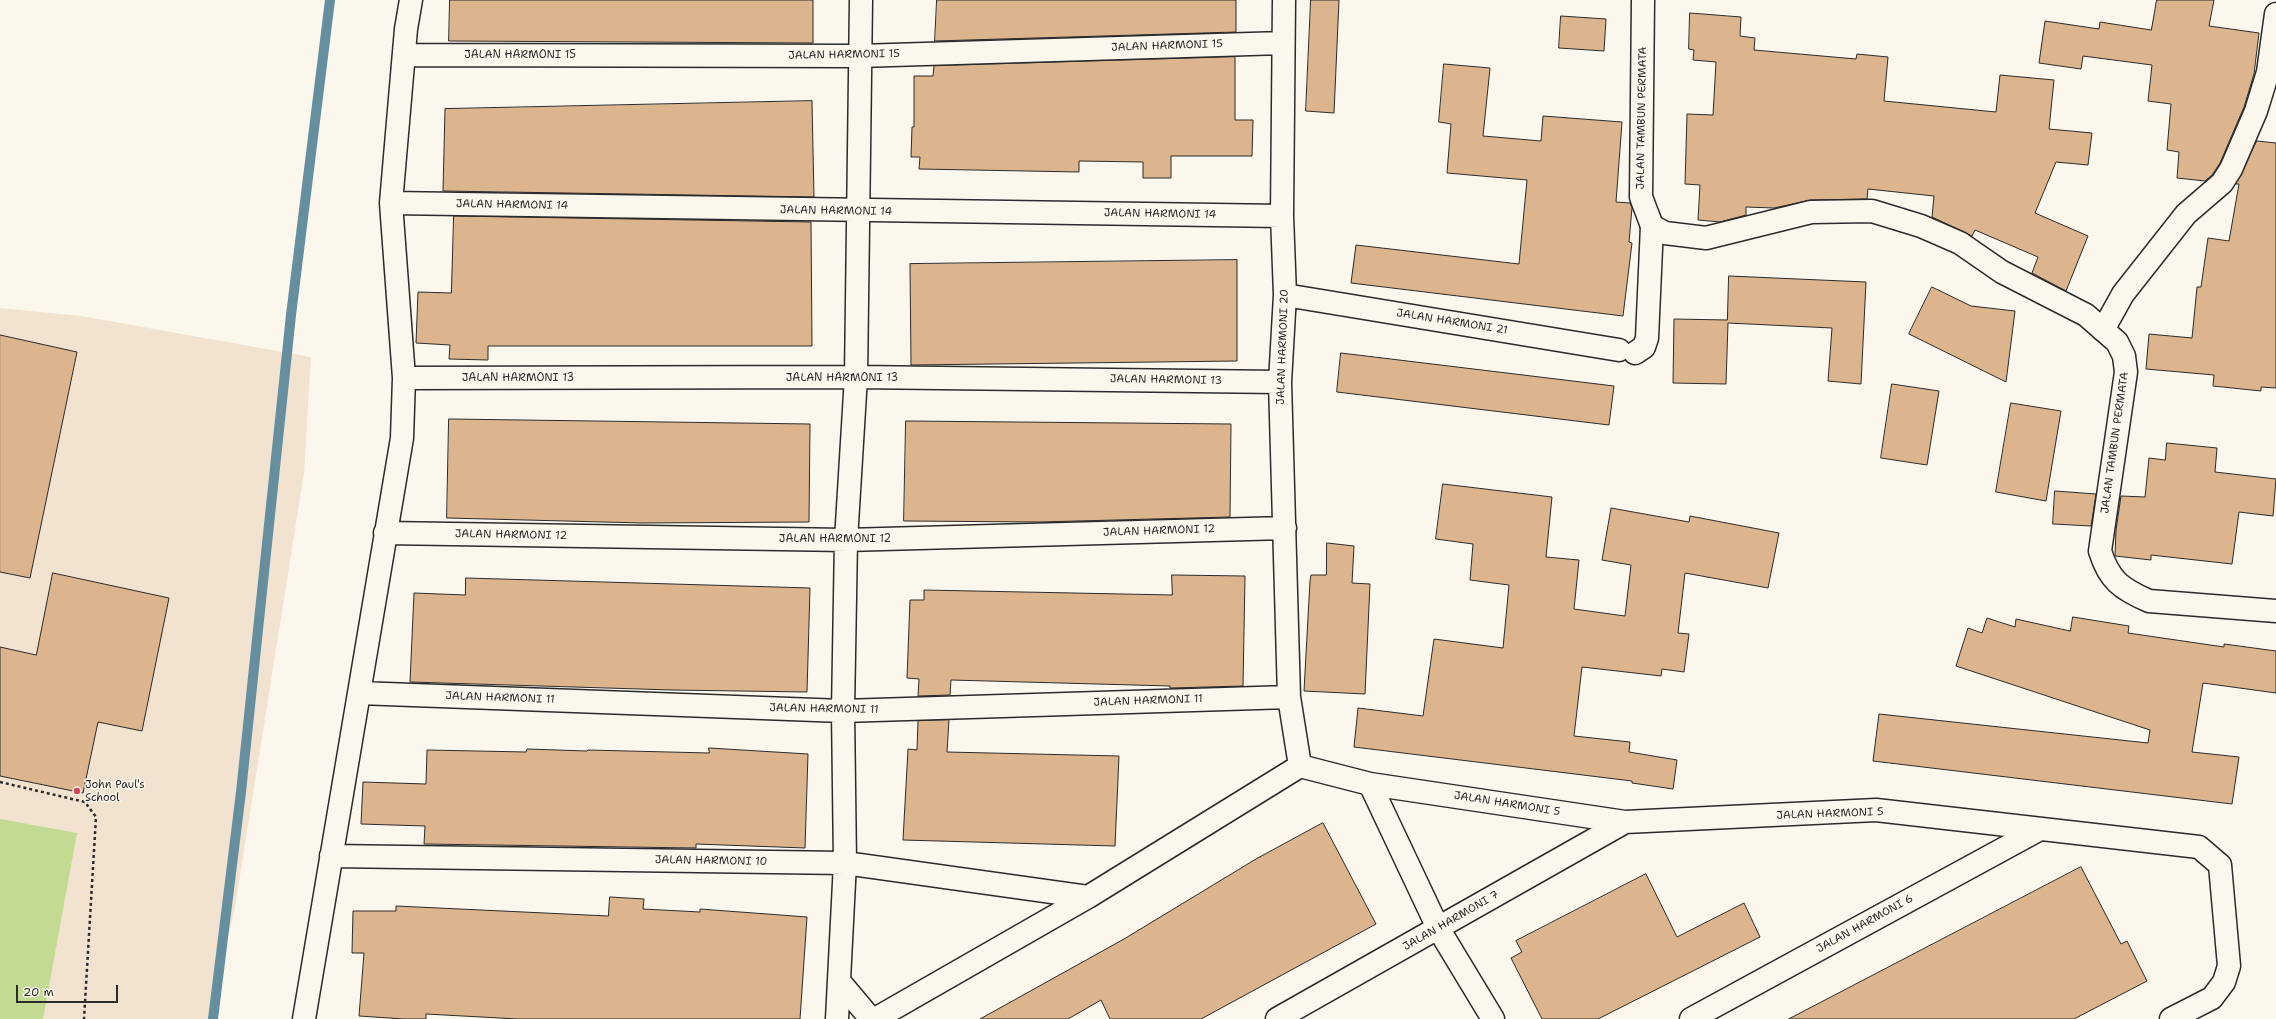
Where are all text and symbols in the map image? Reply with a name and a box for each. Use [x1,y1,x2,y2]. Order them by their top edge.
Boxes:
street label: JALAN HARMONI 15 [1111,37,1223,55]
street label: JALAN TAMBUN PERMATA [1634,46,1650,190]
street label: JALAN HARMONI 15 [788,47,900,63]
street label: JALAN HARMONI 15 [464,48,576,62]
street label: JALAN HARMONI 14 [456,197,568,213]
street label: JALAN HARMONI 14 [780,203,892,219]
street label: JALAN HARMONI 14 [1104,206,1216,222]
street label: JALAN HARMONI 20 [1274,289,1292,405]
street label: JALAN HARMONI 21 [1395,307,1509,337]
street label: JALAN HARMONI 13 [462,371,574,385]
street label: JALAN HARMONI 13 [786,371,898,385]
street label: JALAN TAMBUN PERMATA [2099,371,2131,515]
street label: JALAN HARMONI 13 [1110,372,1222,388]
street label: JALAN HARMONI 12 [1103,522,1215,540]
street label: JALAN HARMONI 12 [455,527,567,543]
street label: JALAN HARMONI 12 [779,532,891,546]
street label: JALAN HARMONI 11 [445,689,555,707]
street label: JALAN HARMONI 11 [1093,692,1203,710]
street label: JALAN HARMONI 11 [769,701,879,717]
place label: John Paul's School [85,778,145,804]
marker: John Paul's School [72,786,82,796]
street label: JALAN HARMONI 5 [1453,789,1561,819]
street label: JALAN HARMONI 5 [1776,806,1884,822]
street label: JALAN HARMONI 10 [655,853,767,869]
street label: JALAN HARMONI 7 [1401,888,1501,954]
street label: JALAN HARMONI 6 [1814,892,1916,956]
scale bar [18,977,120,1003]
text: 20 m [23,984,54,1000]

